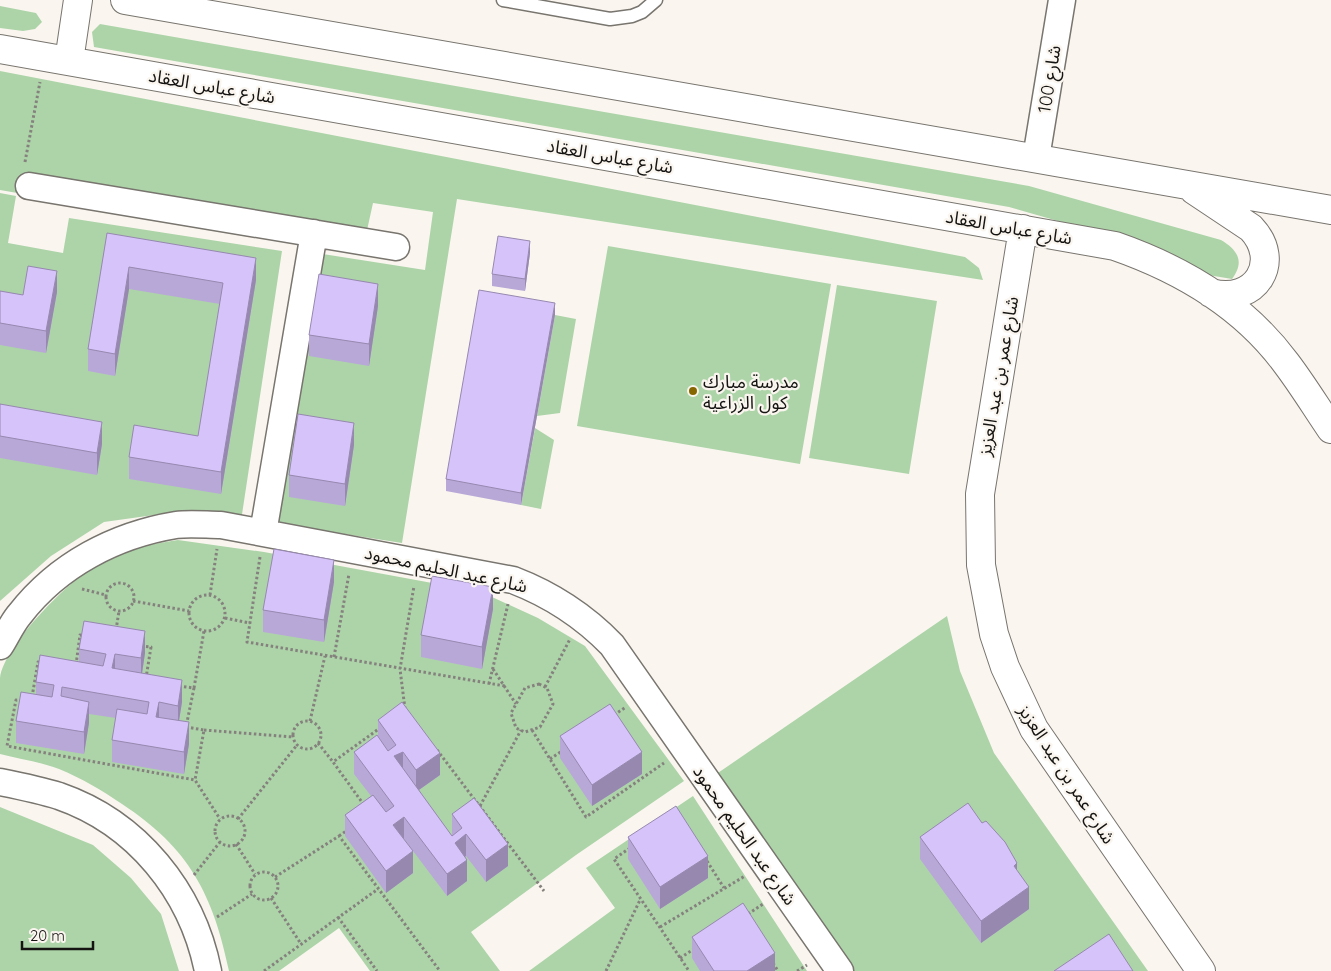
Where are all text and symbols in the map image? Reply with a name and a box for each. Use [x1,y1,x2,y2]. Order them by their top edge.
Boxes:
street label: شارع 100 [1032,44,1069,115]
street label: شارع عباس العقاد [146,64,277,111]
street label: شارع عباس العقاد [544,134,675,181]
street label: شارع عباس العقاد [943,205,1074,252]
street label: شارع عمر بن عبد العزيز [972,294,1026,459]
place label: مدرسة مبارك كول الزراعية [703,370,799,414]
marker: مدرسة مبارك كول الزراعية [687,385,699,397]
street label: شارع عبد الحليم محمود [362,541,529,600]
street label: شارع عمر بن عبد العزيز [1010,699,1121,850]
street label: شارع عبد الحليم محمود [686,761,802,911]
scale bar [22,918,94,950]
text: 20 m [30,926,65,945]

